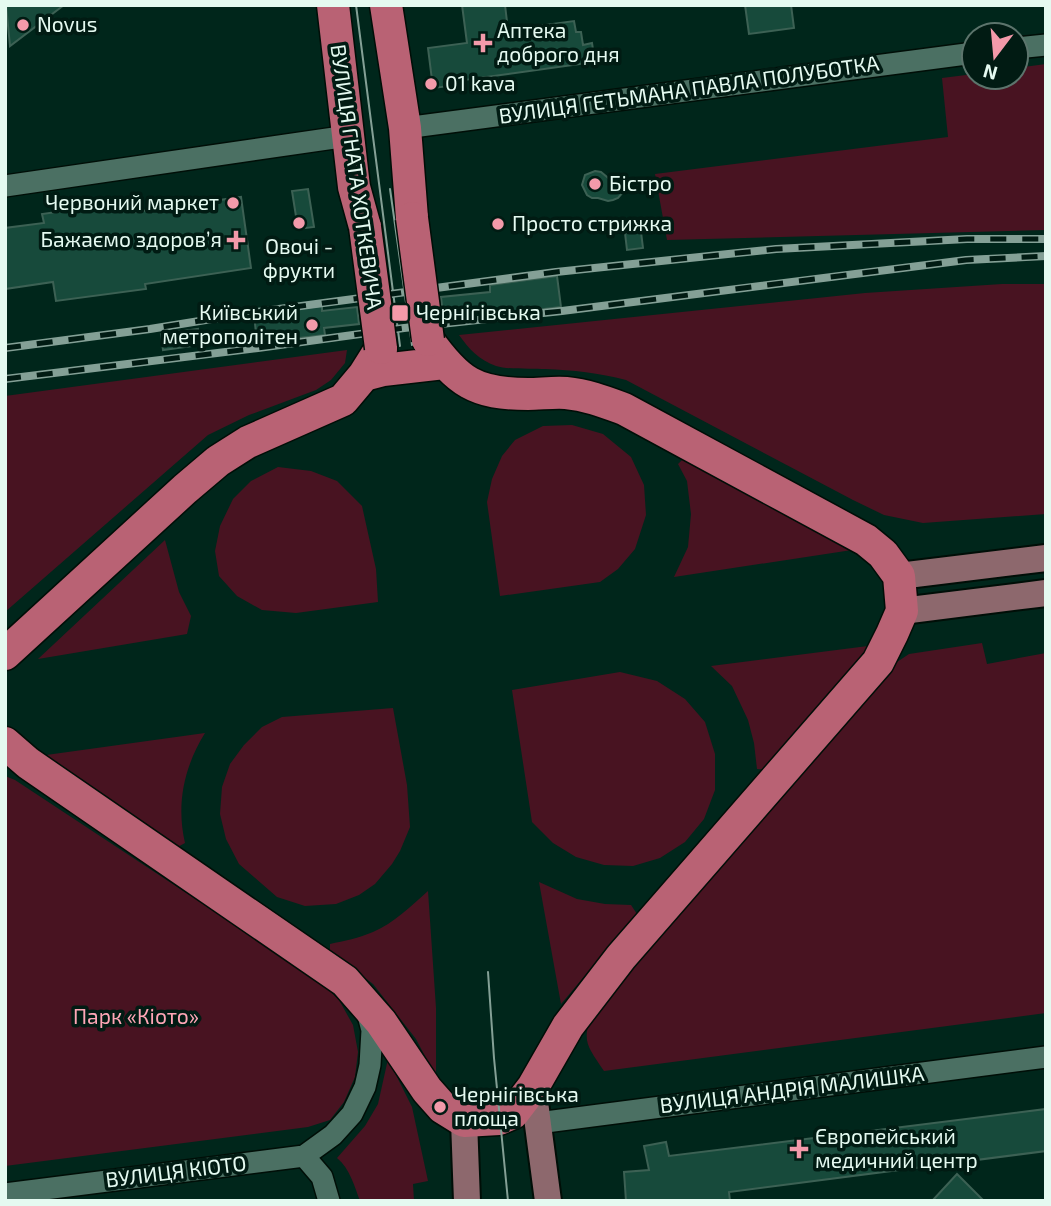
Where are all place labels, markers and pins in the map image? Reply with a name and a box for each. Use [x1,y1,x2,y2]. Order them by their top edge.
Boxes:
place label: Novus [37,11,97,36]
marker: Novus [15,17,31,33]
place label: Аптека доброго дня [497,17,620,66]
marker: Аптека доброго дня [475,35,491,51]
place label: 01 kava [445,70,515,95]
marker: 01 kava [423,76,439,92]
place label: Бістро [609,170,672,195]
marker: Бістро [587,176,603,192]
place label: Червоний маркет [45,189,219,214]
marker: Червоний маркет [225,195,241,211]
place label: Просто стрижка [512,210,672,235]
marker: Овочі - фрукти [291,215,307,231]
marker: Просто стрижка [490,216,506,232]
place label: Бажаємо здоровʼя [40,226,222,251]
marker: Бажаємо здоровʼя [228,232,244,248]
place label: Овочі - фрукти [263,233,335,283]
place label: Київський метрополітен [162,299,298,348]
place label: Чернігівська [416,299,541,324]
marker: Чернігівська [390,303,410,323]
marker: Київський метрополітен [304,317,320,333]
place label: Чернігівська площа [454,1081,579,1130]
marker: Чернігівська площа [432,1099,448,1115]
place label: Європейський медичний центр [815,1123,978,1172]
marker: Європейський медичний центр [789,1139,809,1159]

